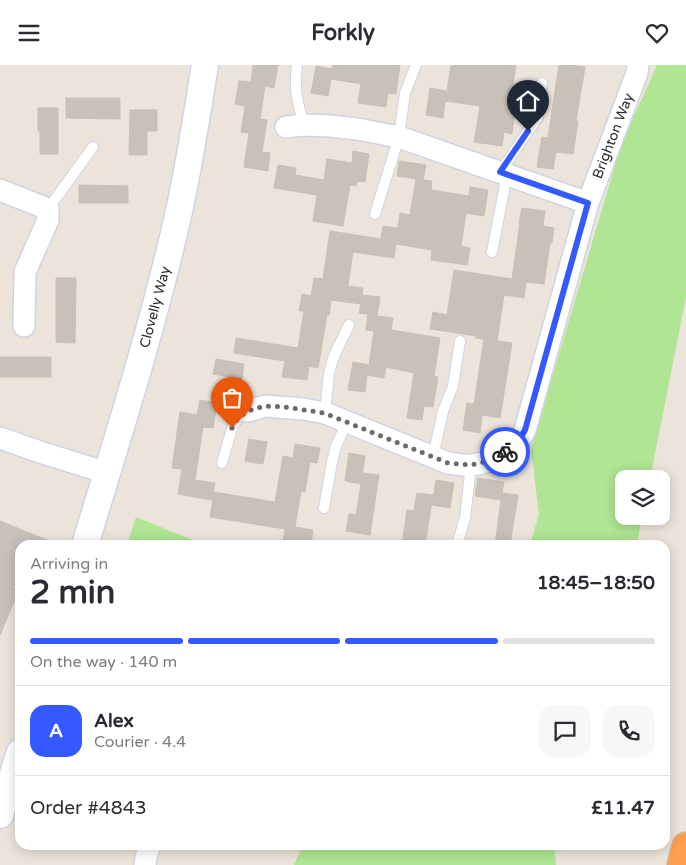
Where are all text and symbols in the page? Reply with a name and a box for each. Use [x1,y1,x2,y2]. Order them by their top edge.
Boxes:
icon: menu [15,19,43,47]
icon: heart [643,19,671,47]
text: Forkly [311,20,375,46]
pin [507,80,549,131]
icon: home [514,87,542,115]
street label: Brighton Way [589,90,637,181]
street label: Clovelly Way [136,264,174,350]
pin [211,377,253,428]
icon: bag [218,384,246,412]
courier [480,427,530,477]
icon: bike [491,438,519,466]
map controls [615,470,670,525]
button: layers [615,470,670,525]
text: Arriving in [30,554,108,574]
text: 18:45–18:50 [537,572,655,594]
text: 2 min [30,574,115,612]
text: On the way · 140 m [30,652,177,672]
button: chat [539,705,591,757]
button: phone [603,705,655,757]
text: Alex [94,710,134,732]
text: A [49,720,63,742]
text: Courier · 4.4 [94,732,186,752]
text: Order #4843 [30,797,147,819]
text: £11.47 [591,797,655,819]

